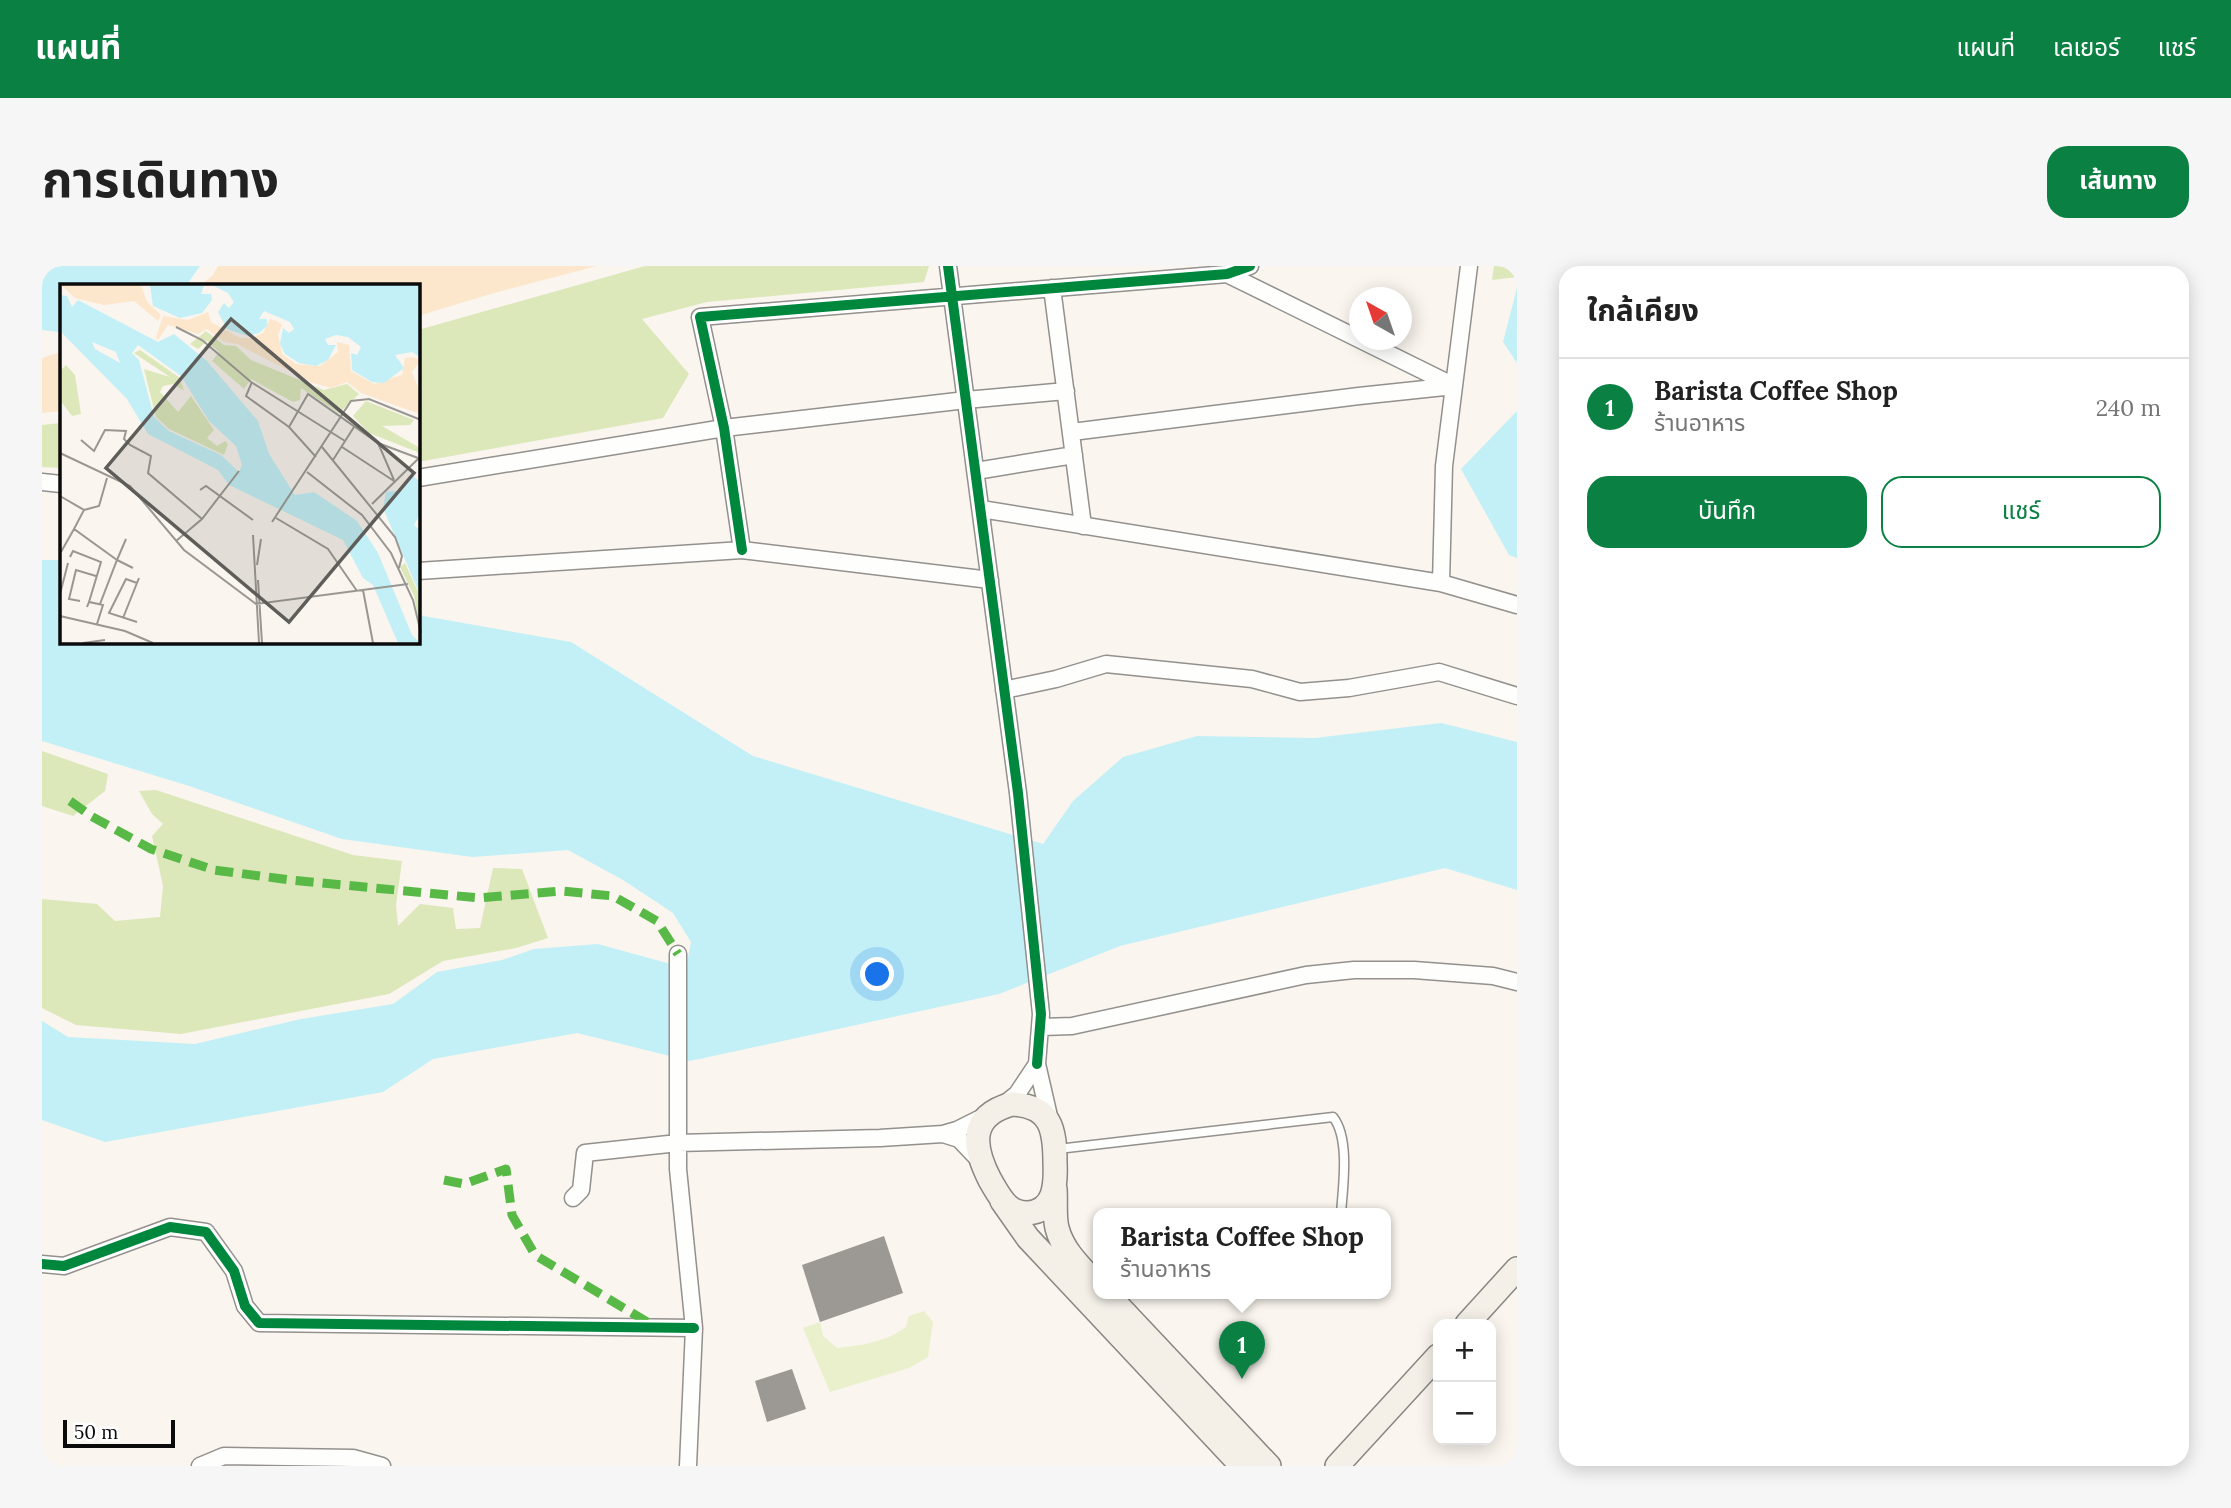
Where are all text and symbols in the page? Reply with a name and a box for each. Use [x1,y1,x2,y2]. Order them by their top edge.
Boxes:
text: แผนที่ [35,26,121,68]
text: แผนที่ [1957,32,2015,63]
text: เลเยอร์ [2053,32,2120,63]
text: แชร์ [2158,32,2196,63]
button: เส้นทาง [2047,146,2189,218]
text: การเดินทาง [42,148,279,210]
inset map [60,284,420,644]
north arrow [1349,287,1412,350]
text: ใกล้เคียง [1587,291,1699,329]
text: Barista Coffee Shop [1654,374,1898,407]
text: 1 [1605,393,1615,422]
text: 240 m [2096,393,2161,422]
text: ร้านอาหาร [1654,408,1745,437]
button: บันทึก [1587,476,1867,548]
button: แชร์ [1881,476,2161,548]
your location [860,957,894,991]
popup [1093,1208,1391,1299]
text: Barista Coffee Shop [1120,1220,1364,1253]
text: ร้านอาหาร [1120,1254,1211,1283]
map controls [1433,1319,1496,1445]
button: + [1433,1319,1496,1382]
pin: 1 [1219,1321,1265,1379]
button: − [1433,1382,1496,1445]
scale bar [63,1417,175,1449]
text: 50 m [74,1420,118,1444]

